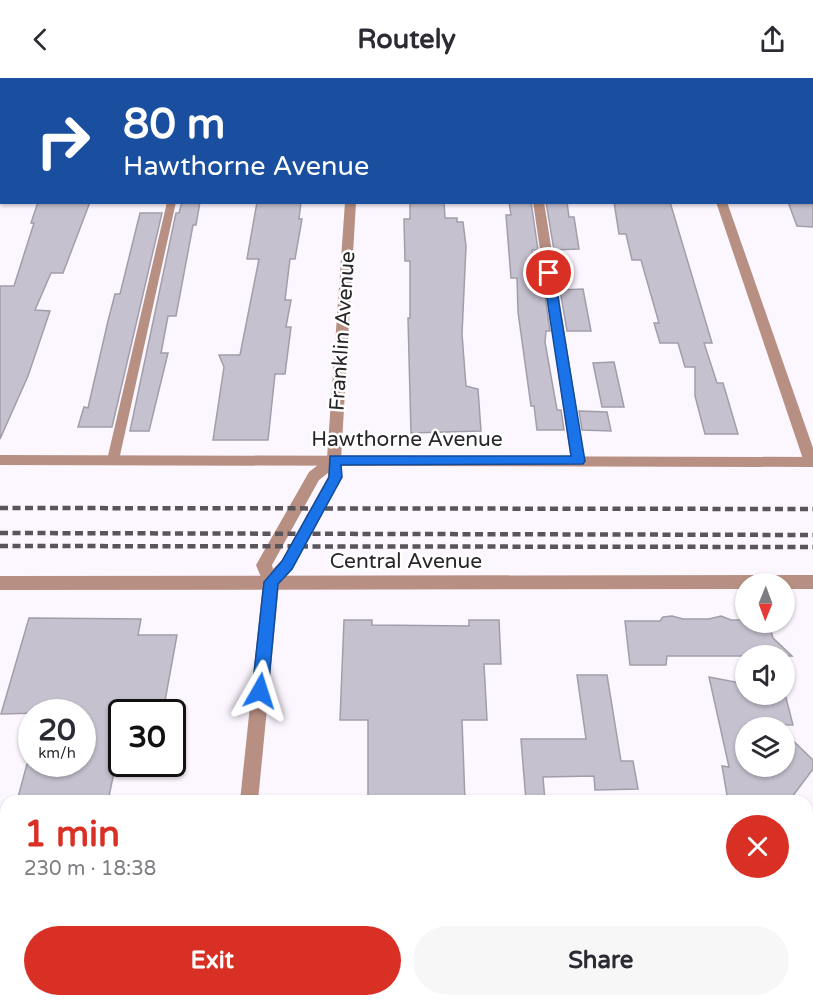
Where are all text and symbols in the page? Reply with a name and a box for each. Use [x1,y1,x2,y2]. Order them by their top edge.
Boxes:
icon: back [24,23,57,56]
text: Routely [357,23,456,56]
icon: share [756,23,789,56]
text: 80 m [123,99,225,150]
icon: right [24,102,102,180]
text: Hawthorne Avenue [123,150,369,183]
pin [523,247,574,298]
street label: Franklin Avenue [324,250,361,412]
icon: arrive [532,256,565,289]
street label: Hawthorne Avenue [311,427,503,452]
street label: Central Avenue [330,549,482,574]
north arrow [735,573,795,633]
map controls [735,573,795,777]
button: sound [735,645,795,705]
position arrow [228,659,292,723]
speed limit sign: 30 [108,699,186,777]
text: 20 [38,712,76,749]
button: layers [735,717,795,777]
text: km/h [38,744,76,762]
text: 1 min [24,813,120,856]
button: close [726,815,789,878]
text: 230 m · 18:38 [24,857,156,881]
button: Exit [24,926,401,995]
button: Share [413,926,789,995]

